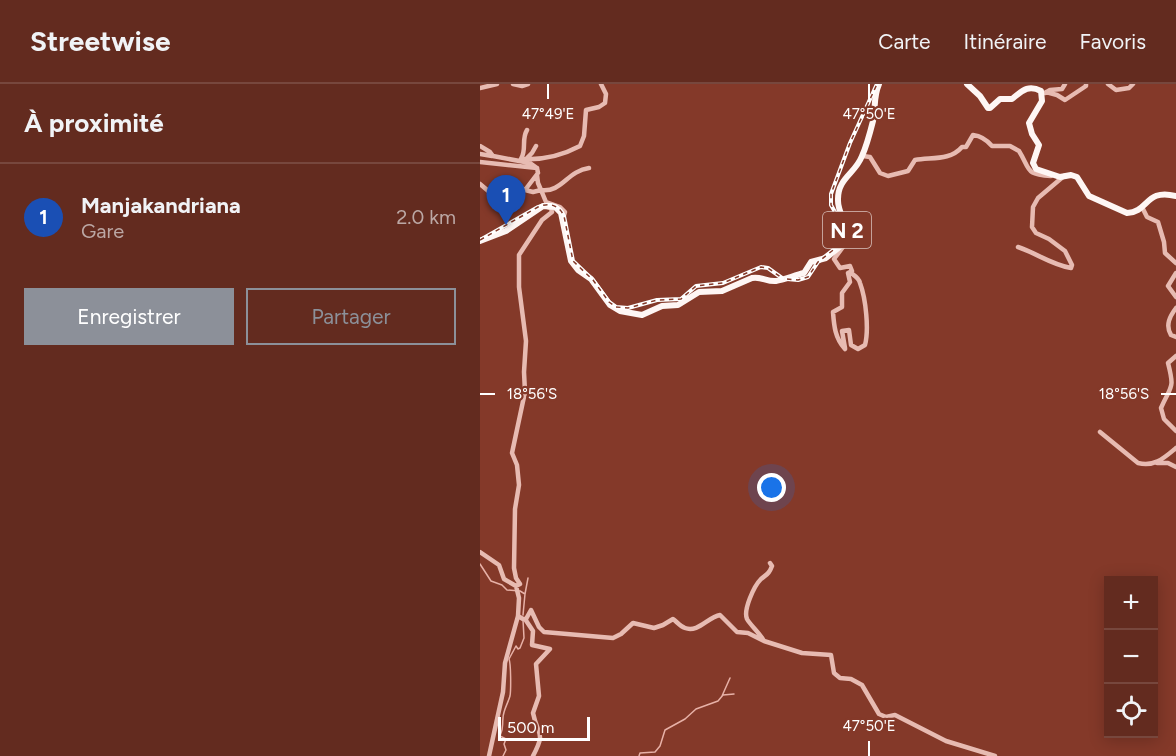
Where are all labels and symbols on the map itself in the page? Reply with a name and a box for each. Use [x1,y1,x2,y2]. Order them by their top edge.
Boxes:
text: 47°49'E [522,105,574,123]
text: 47°50'E [842,105,896,123]
pin: 1 [486,176,526,225]
road number: N 2 [823,212,871,248]
text: 18°56'S [507,385,557,403]
text: 18°56'S [1099,385,1149,403]
your location [757,473,786,502]
scale bar [498,714,590,742]
text: 47°50'E [842,717,896,735]

